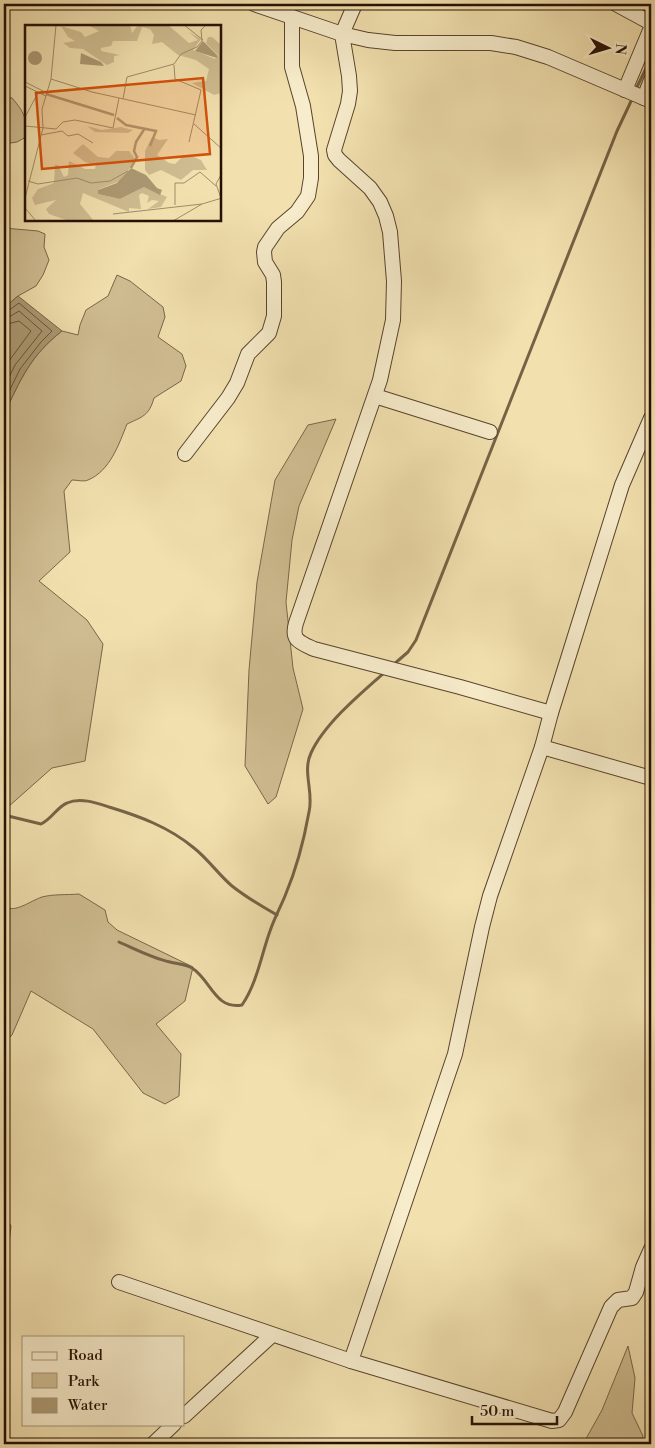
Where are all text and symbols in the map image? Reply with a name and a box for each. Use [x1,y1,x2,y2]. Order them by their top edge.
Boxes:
north arrow [582,22,632,72]
inset map [25,25,221,221]
text: N [611,43,629,55]
legend [22,1336,185,1426]
text: Road [68,1346,103,1365]
text: Park [68,1372,100,1391]
scale bar [472,1393,558,1425]
text: Water [67,1396,108,1415]
text: 50 m [480,1402,514,1421]

